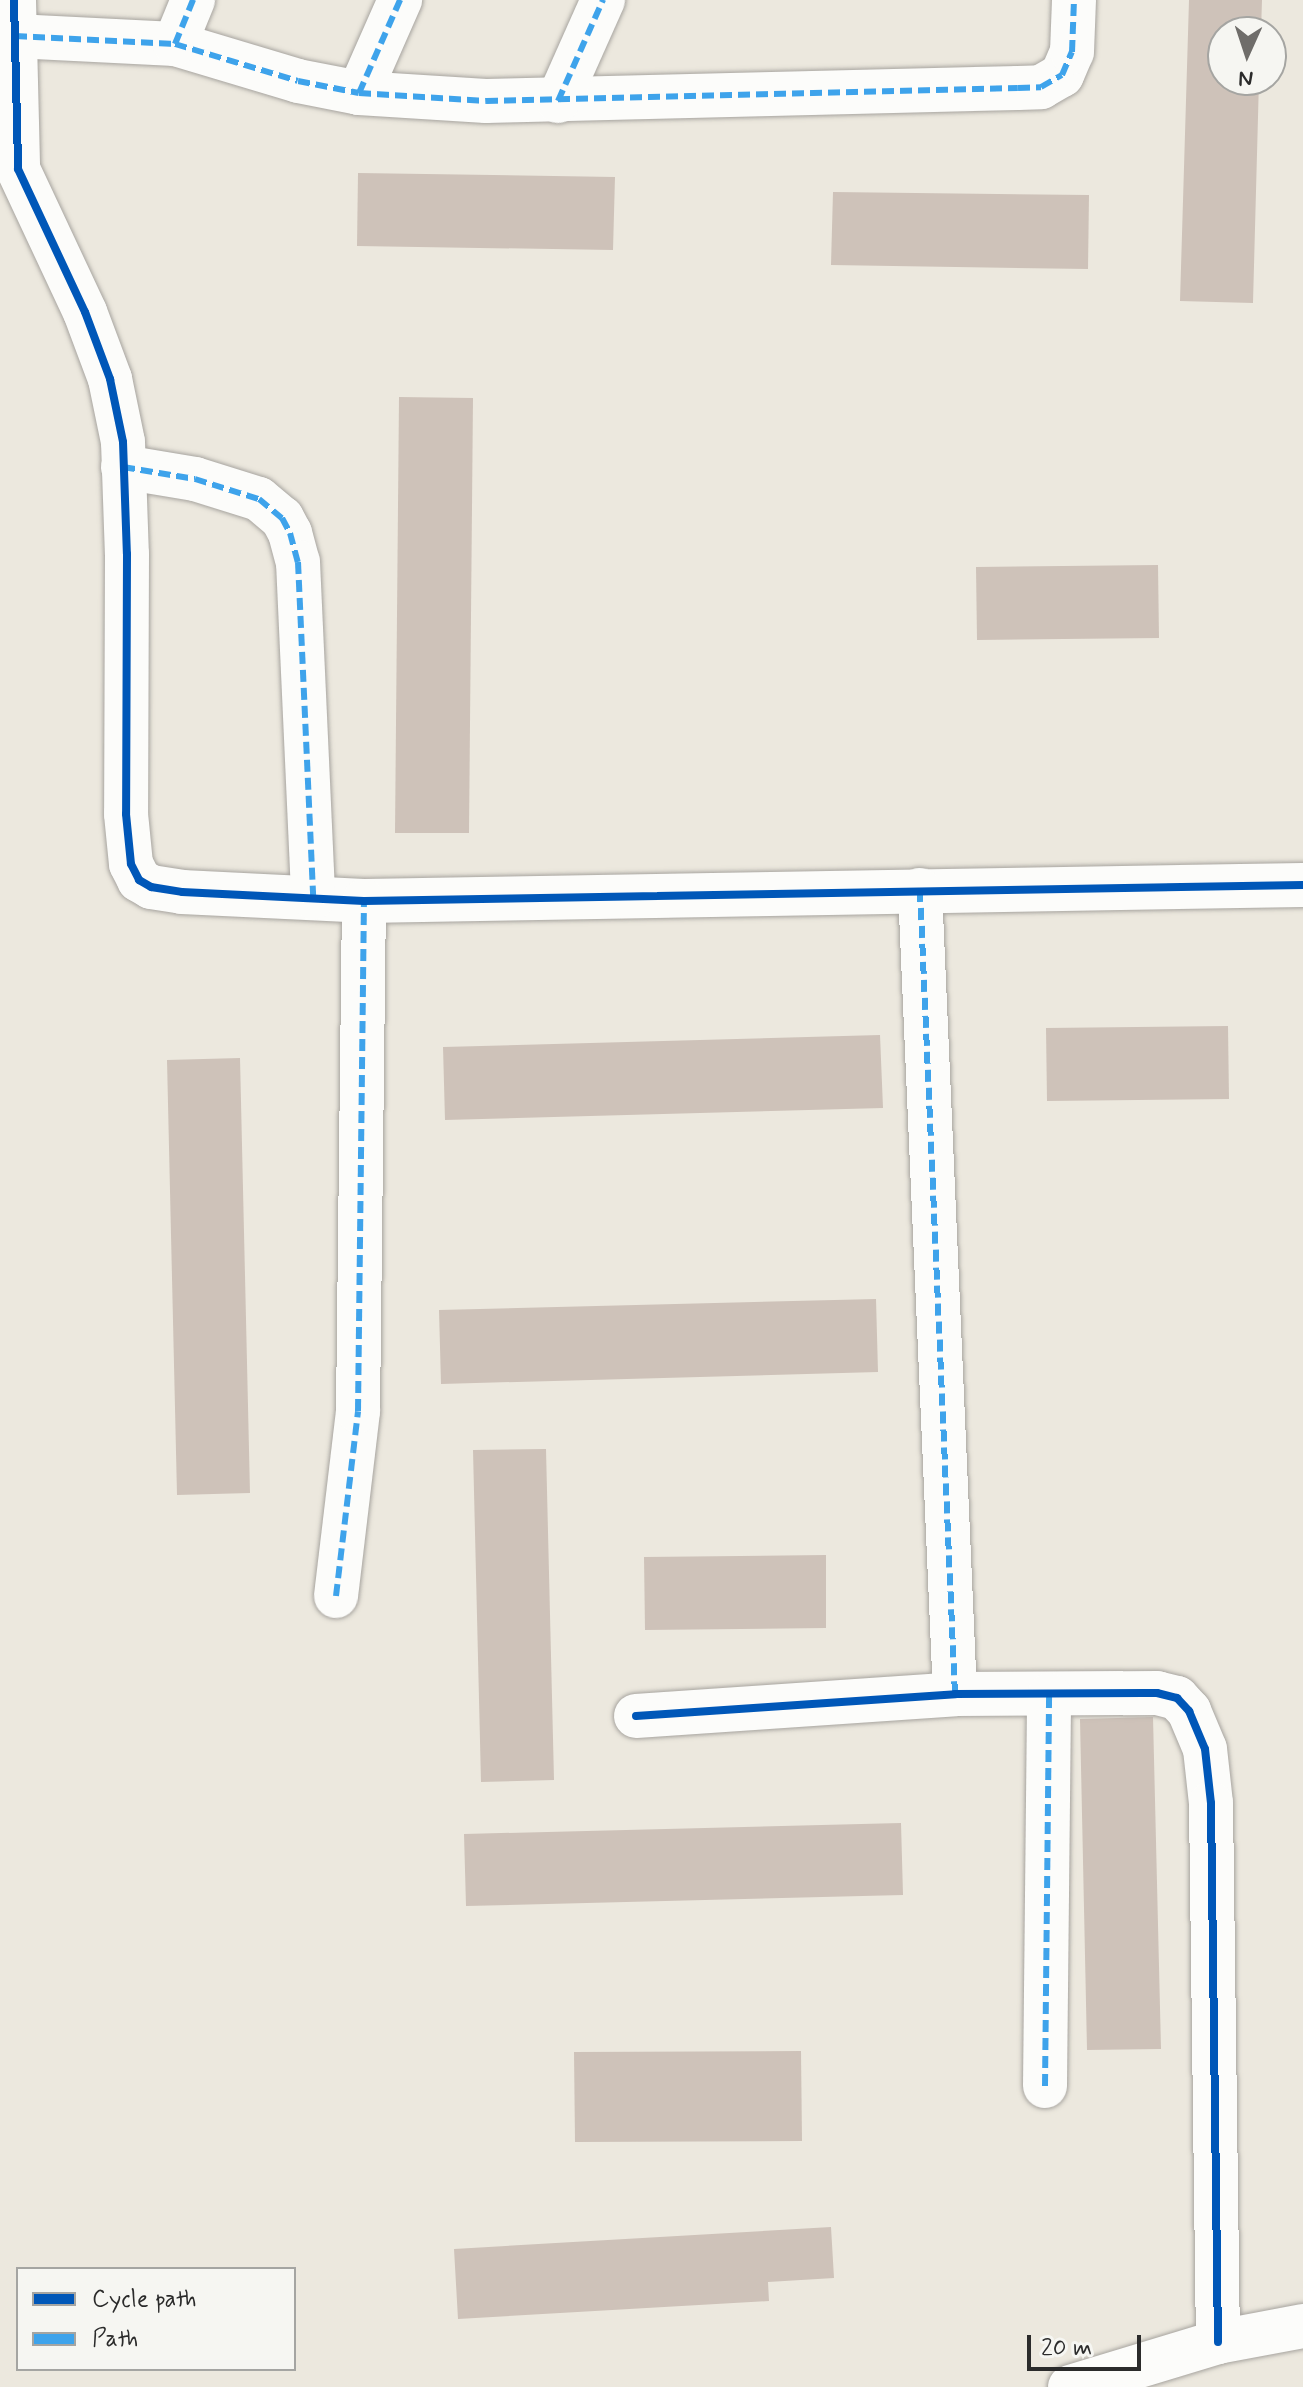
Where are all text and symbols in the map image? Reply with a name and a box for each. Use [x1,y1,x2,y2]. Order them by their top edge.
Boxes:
north arrow [1207,16,1287,96]
text: N [1238,64,1254,92]
legend [16,2267,296,2371]
text: Cycle path [92,2284,197,2315]
scale bar [1031,2319,1145,2369]
text: Path [92,2324,138,2355]
text: 20 m [1041,2333,1092,2364]

